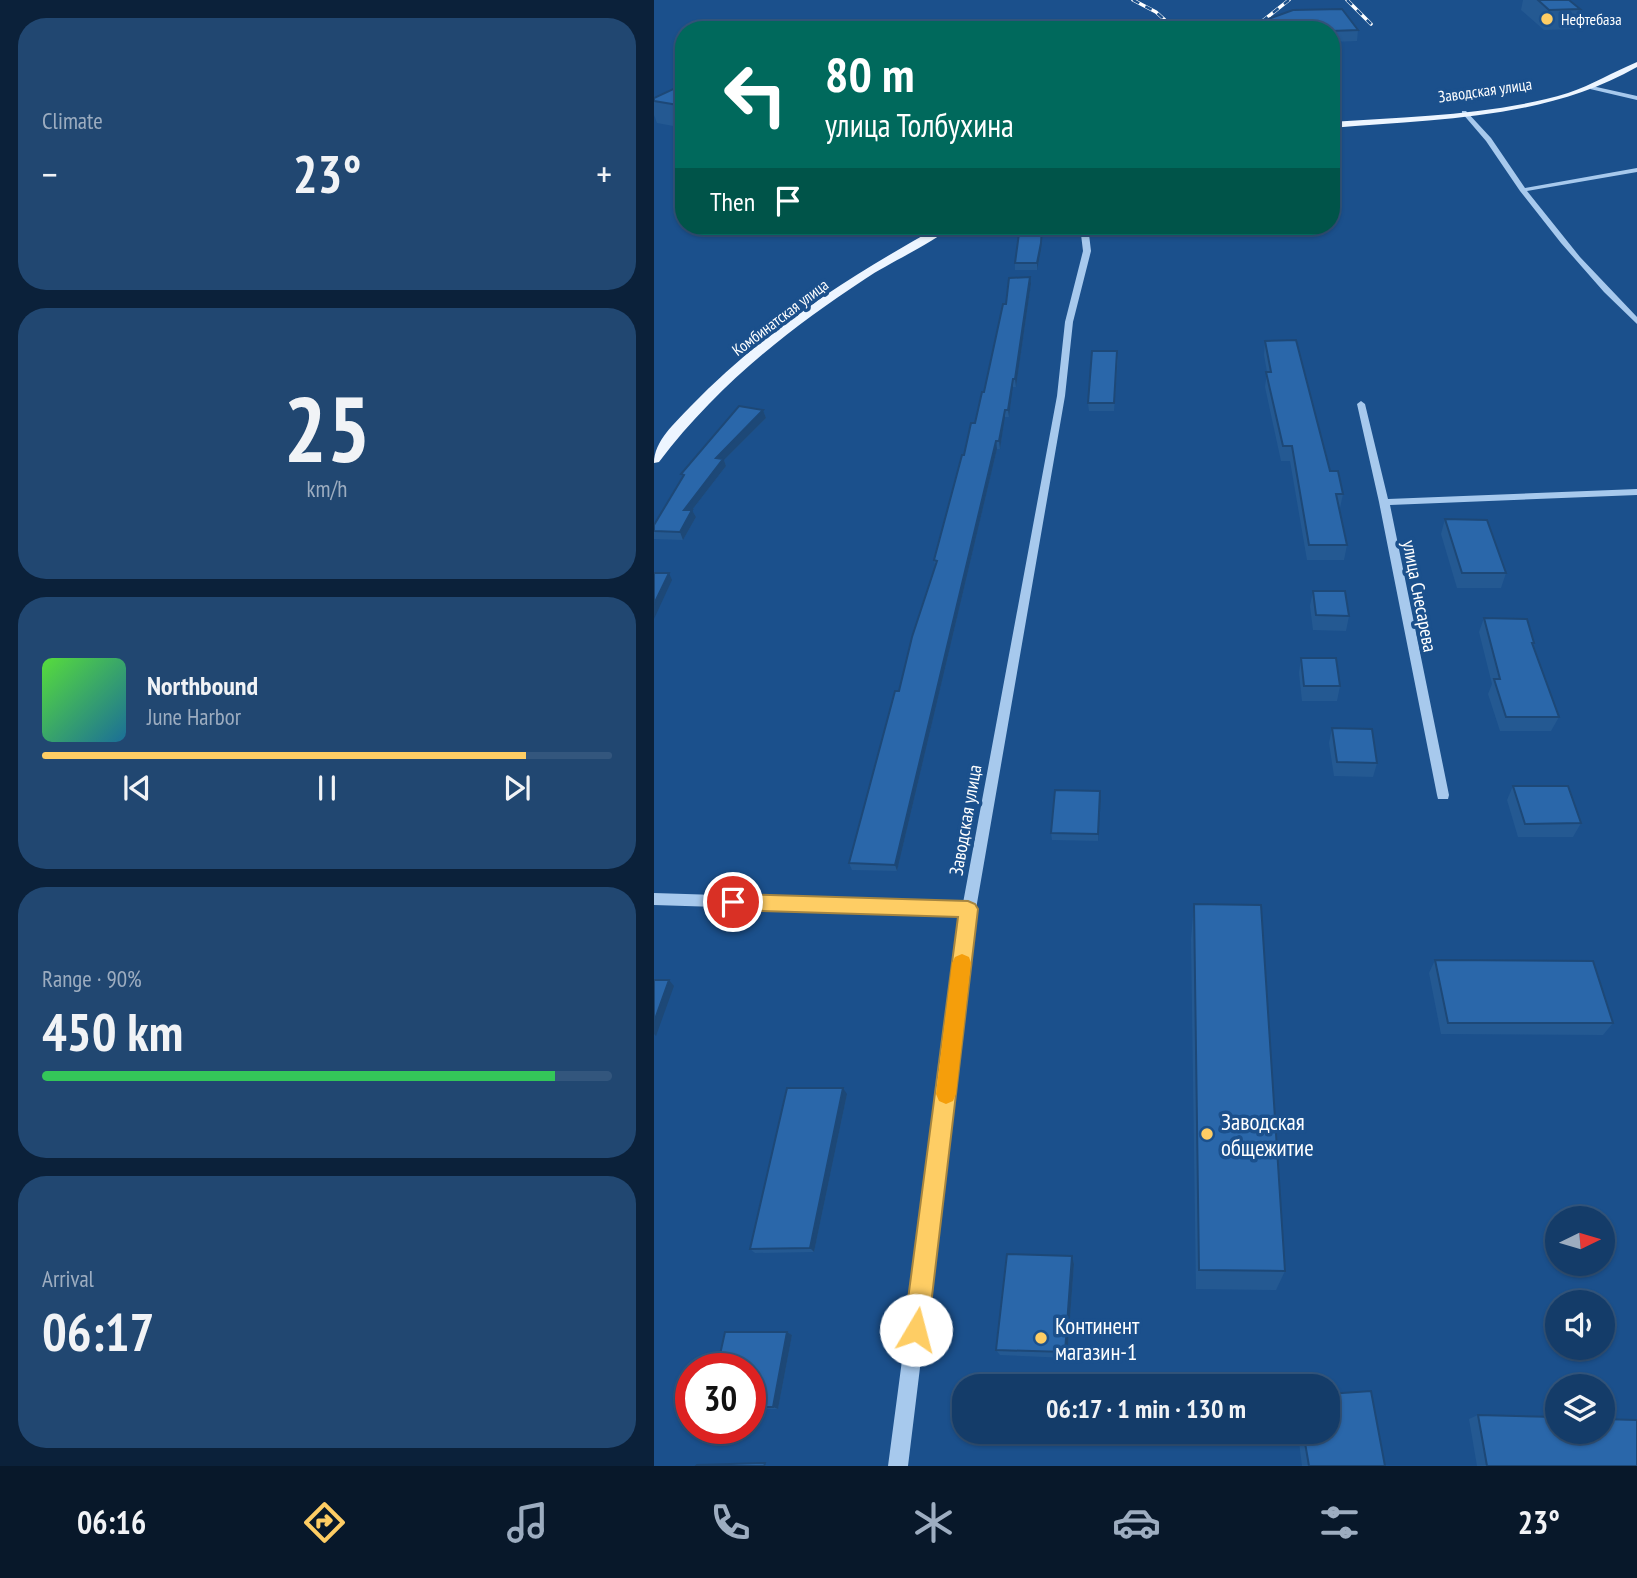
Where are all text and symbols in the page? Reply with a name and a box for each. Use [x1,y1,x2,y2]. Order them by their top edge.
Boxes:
place label: Нефтебаза [1561,9,1622,29]
marker: Нефтебаза [1539,11,1555,27]
text: 80 m [825,42,914,106]
icon: left [710,49,801,140]
street label: Заводская улица [1437,74,1533,106]
text: улица Толбухина [825,104,1014,146]
text: Climate [42,106,103,135]
text: 23° [293,140,361,207]
text: − [42,149,58,198]
text: + [596,149,612,198]
icon: arrive [769,182,807,220]
text: Then [710,185,755,218]
street label: Комбинатская улица [728,274,832,360]
text: 25 [284,369,371,487]
text: km/h [307,474,347,503]
street label: улица Снесарева [1397,538,1443,654]
text: Northbound [147,669,258,702]
text: June Harbor [147,702,241,731]
street label: Заводская улица [943,763,987,877]
icon: previous [118,769,156,807]
icon: pause [308,769,346,807]
icon: next [498,769,536,807]
pin [703,872,763,932]
icon: arrive [714,883,752,921]
text: Range · 90% [42,964,142,993]
text: 450 km [42,998,183,1065]
place label: Заводская общежитие [1221,1107,1314,1162]
marker: Заводская общежитие [1199,1126,1215,1142]
north arrow [1545,1206,1615,1276]
map controls [1545,1206,1615,1444]
text: Arrival [42,1264,94,1293]
button: sound [1545,1290,1615,1360]
position arrow [879,1293,953,1367]
text: 06:17 [42,1298,154,1365]
place label: Континент магазин-1 [1055,1311,1140,1366]
marker: Континент магазин-1 [1033,1330,1049,1346]
speed limit sign: 30 [675,1353,766,1444]
button: layers [1545,1374,1615,1444]
text: 06:17 · 1 min · 130 m [1046,1392,1246,1425]
icon: directions [300,1498,349,1547]
icon: music [503,1498,552,1547]
icon: phone [706,1498,755,1547]
icon: climate [909,1498,958,1547]
icon: car [1112,1498,1161,1547]
icon: filters [1315,1498,1364,1547]
text: 06:16 [77,1501,146,1543]
text: 23° [1518,1501,1560,1543]

